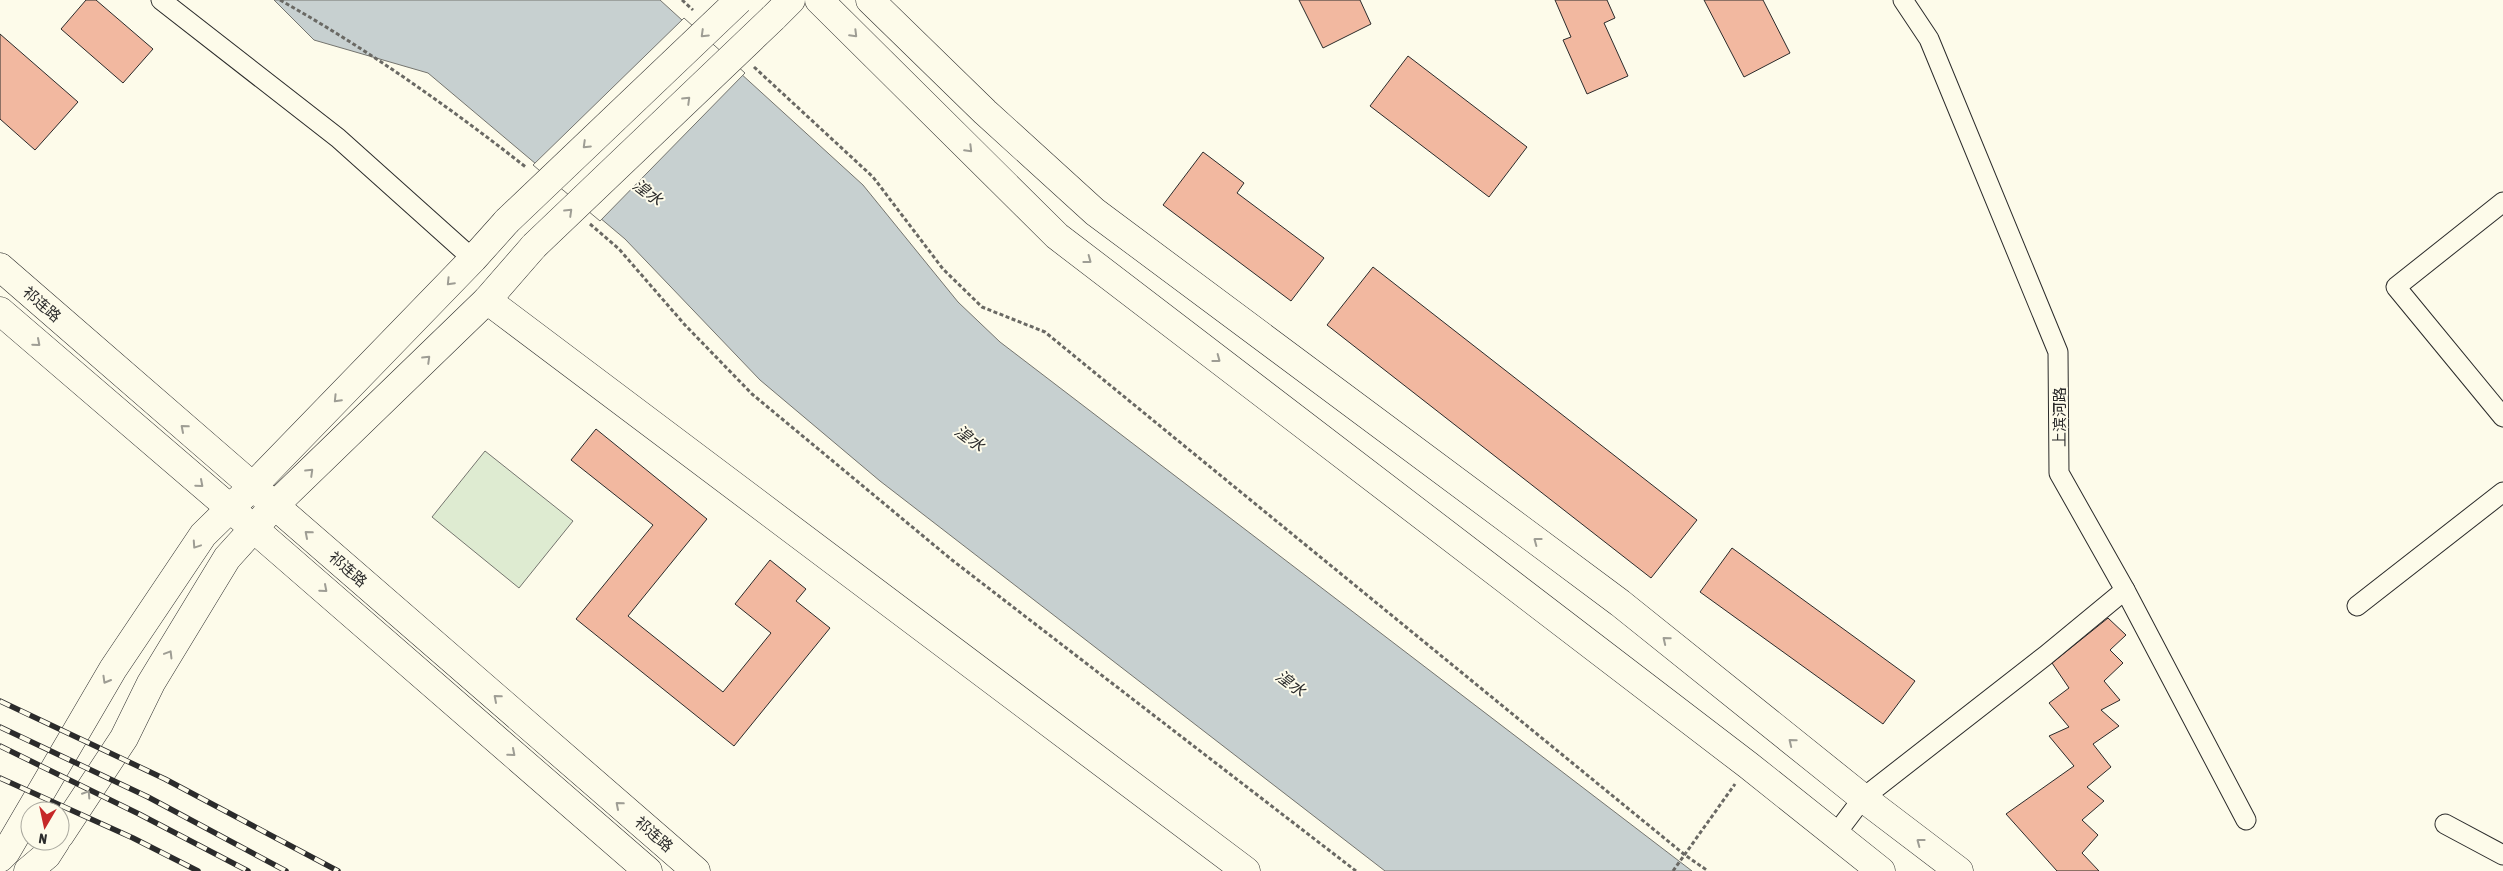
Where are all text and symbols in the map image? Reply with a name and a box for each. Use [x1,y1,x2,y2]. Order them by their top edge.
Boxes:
one-way arrow [700,28,709,37]
one-way arrow [848,29,857,38]
one-way arrow [681,97,690,106]
one-way arrow [583,139,592,148]
one-way arrow [963,143,972,152]
water label: 湟水 [630,175,667,209]
one-way arrow [564,209,573,218]
one-way arrow [1082,254,1091,262]
one-way arrow [447,276,456,285]
street label: 祁连路 [19,283,65,325]
one-way arrow [31,337,40,346]
one-way arrow [1211,353,1220,361]
one-way arrow [421,355,430,364]
street label: 上滨河路 [2051,387,2068,447]
one-way arrow [334,393,343,402]
water label: 湟水 [952,421,989,455]
one-way arrow [181,425,190,434]
one-way arrow [305,469,314,478]
one-way arrow [194,478,203,487]
one-way arrow [305,531,314,539]
one-way arrow [1533,538,1543,547]
one-way arrow [193,539,202,549]
street label: 祁连路 [325,548,371,590]
one-way arrow [318,583,327,592]
one-way arrow [1663,637,1672,645]
one-way arrow [162,650,172,659]
water label: 湟水 [1273,666,1310,700]
one-way arrow [102,675,112,684]
one-way arrow [493,695,502,704]
one-way arrow [1789,738,1798,747]
one-way arrow [507,747,516,756]
one-way arrow [81,790,90,800]
north arrow [20,801,70,851]
one-way arrow [616,801,625,810]
street label: 祁连路 [631,813,677,855]
text: N [38,830,48,847]
one-way arrow [1917,838,1926,847]

